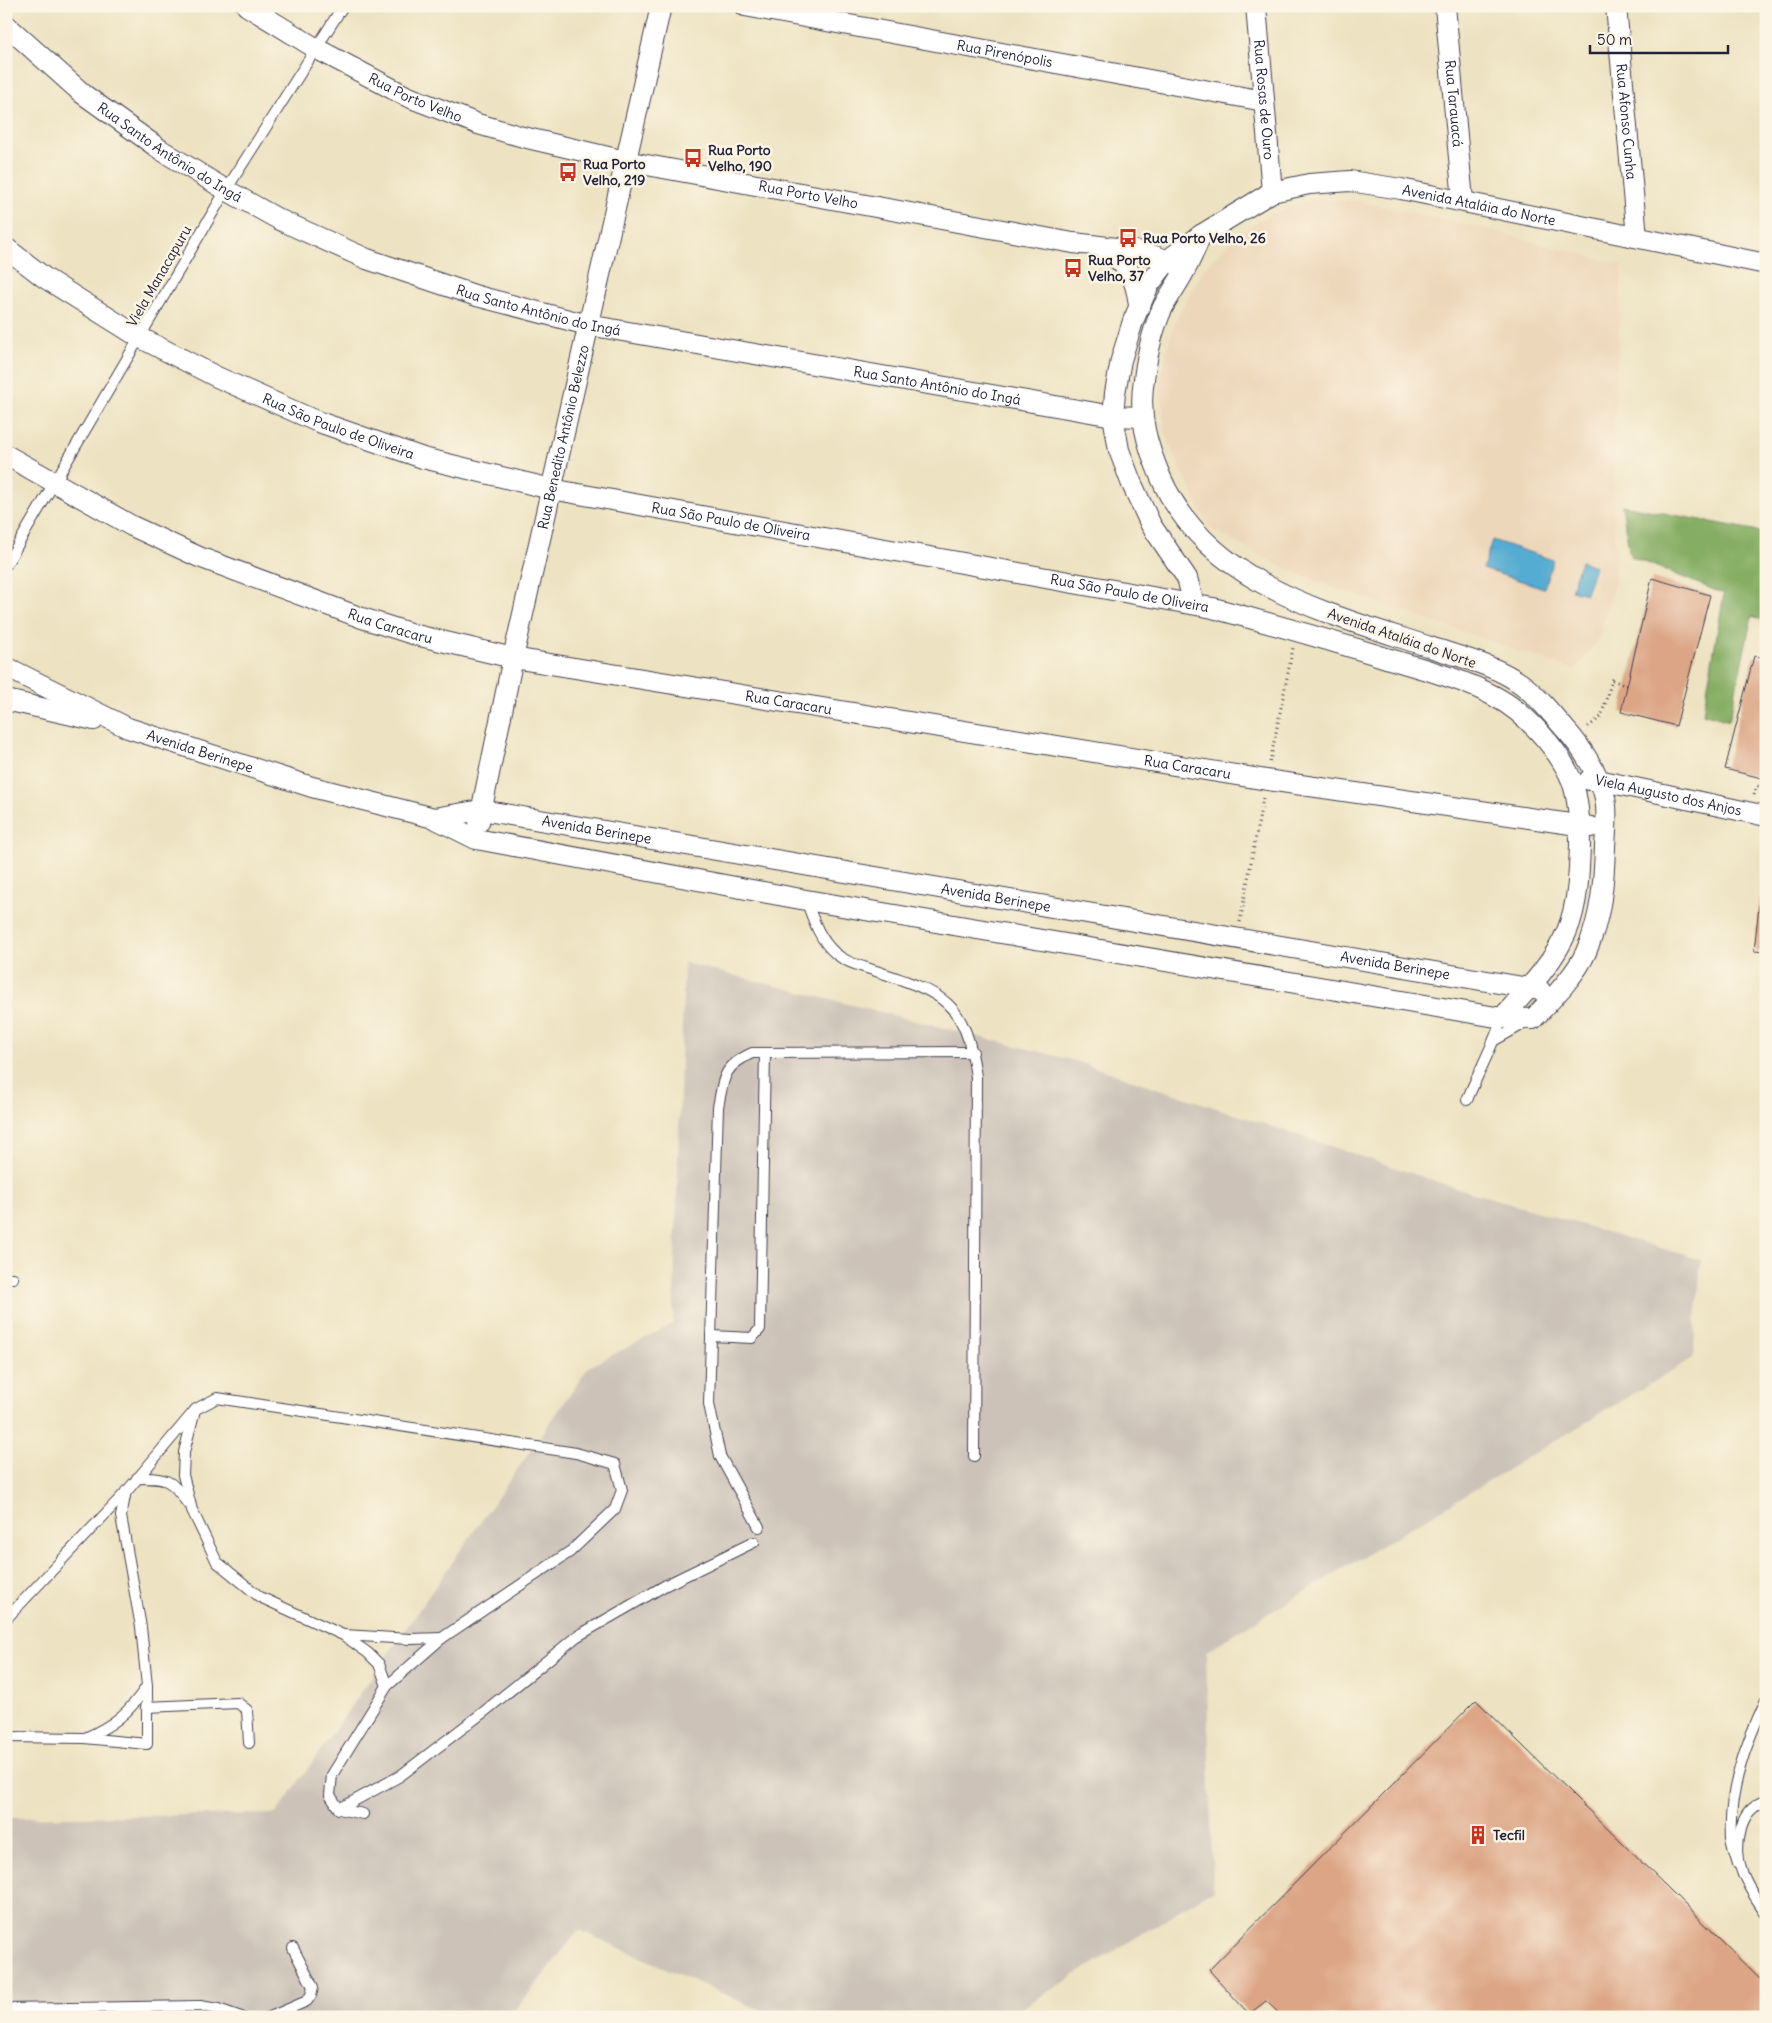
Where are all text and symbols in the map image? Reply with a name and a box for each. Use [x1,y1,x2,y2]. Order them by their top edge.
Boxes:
scale bar [1590,22,1727,54]
text: 50 m [1597,30,1632,49]
street label: Rua Pirenópolis [955,36,1054,71]
street label: Rua Rosas de Ouro [1250,39,1278,161]
street label: Rua Tarauacá [1441,59,1467,148]
street label: Rua Afonso Cunha [1612,63,1641,180]
street label: Rua Porto Velho [365,69,465,126]
street label: Rua Santo Antônio do Ingá [94,98,245,206]
place label: Rua Porto Velho, 190 [708,141,772,175]
bus stop icon: Rua Porto Velho, 190 [682,147,704,169]
place label: Rua Porto Velho, 219 [583,155,646,189]
bus stop icon: Rua Porto Velho, 219 [557,161,579,183]
street label: Rua Porto Velho [757,177,860,212]
street label: Avenida Ataláia do Norte [1401,181,1557,230]
street label: Viela Manacapuru [123,222,195,330]
bus stop icon: Rua Porto Velho, 26 [1117,227,1139,249]
place label: Rua Porto Velho, 26 [1143,229,1266,247]
place label: Rua Porto Velho, 37 [1088,251,1151,285]
bus stop icon: Rua Porto Velho, 37 [1062,257,1084,279]
street label: Rua Santo Antônio do Ingá [454,281,622,340]
street label: Rua Benedito Antônio Belezzo [533,343,593,531]
street label: Rua Santo Antônio do Ingá [852,362,1022,409]
street label: Rua São Paulo de Oliveira [260,389,417,463]
street label: Rua São Paulo de Oliveira [650,498,812,544]
street label: Rua São Paulo de Oliveira [1049,570,1210,616]
street label: Avenida Ataláia do Norte [1325,604,1479,672]
street label: Rua Caracaru [345,605,434,648]
street label: Rua Caracaru [744,687,833,718]
street label: Avenida Berinepe [144,726,256,777]
street label: Rua Caracaru [1143,751,1232,783]
street label: Viela Augusto dos Anjos [1593,771,1743,820]
street label: Avenida Berinepe [541,812,653,848]
street label: Avenida Berinepe [940,879,1052,916]
street label: Avenida Berinepe [1339,947,1451,984]
building icon: Tecfil [1467,1824,1489,1846]
place label: Tecfil [1493,1826,1525,1844]

